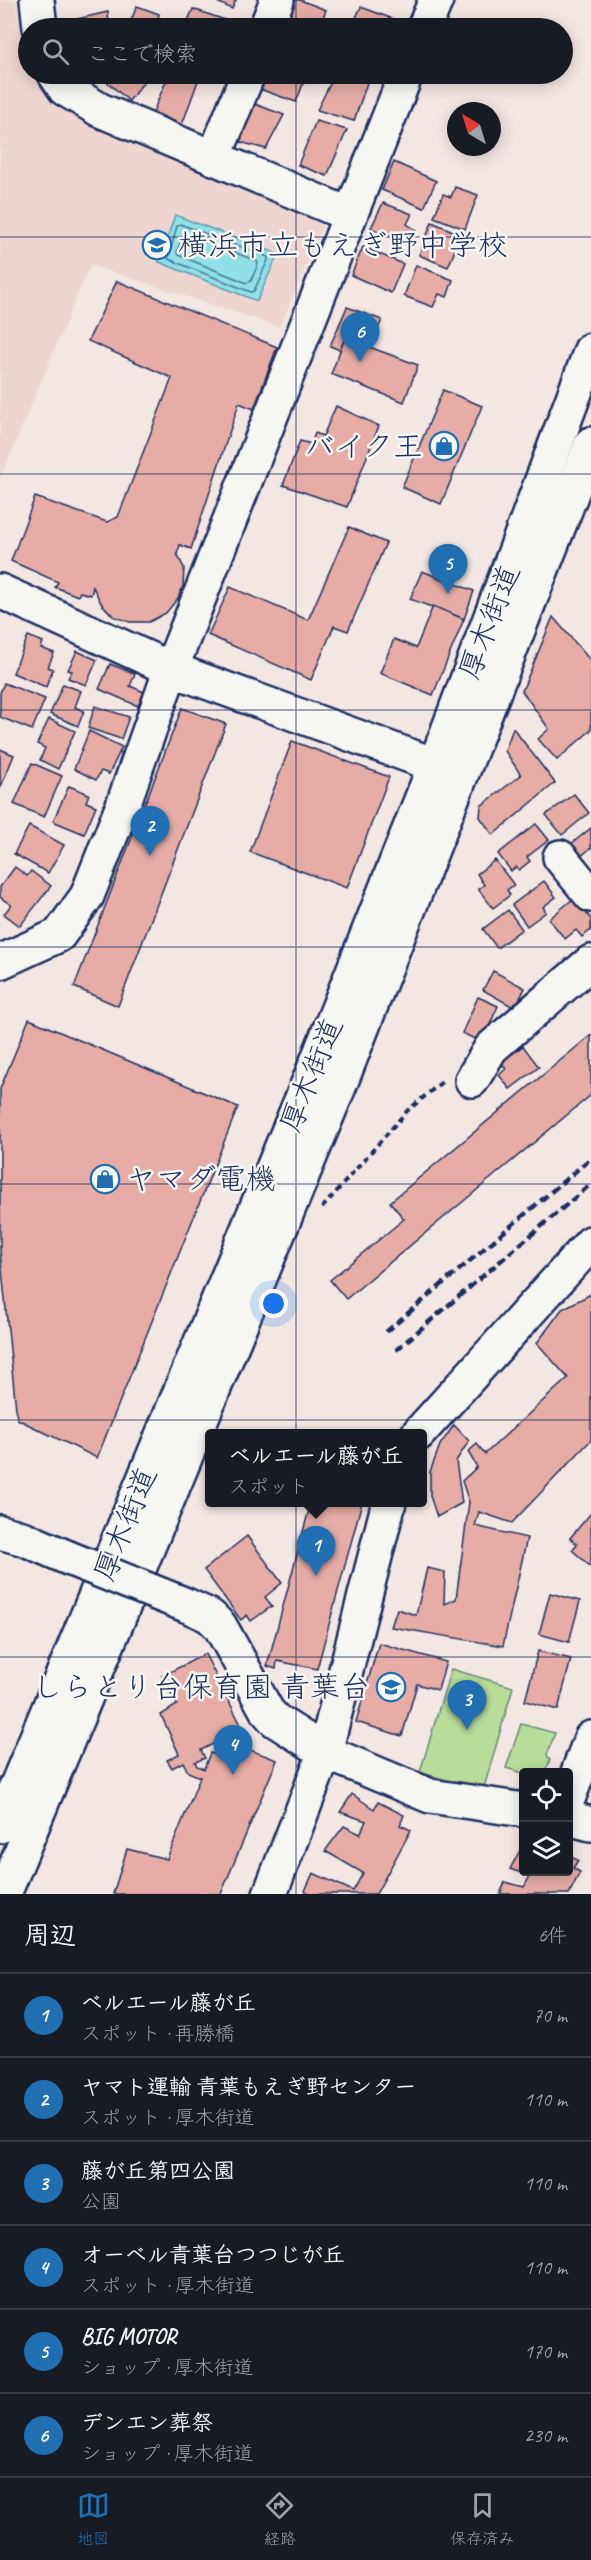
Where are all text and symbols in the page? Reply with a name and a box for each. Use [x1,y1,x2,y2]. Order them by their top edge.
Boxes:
search box [18,18,573,84]
icon: search [39,35,72,68]
text: ここで検索 [87,40,197,68]
north arrow [447,102,501,156]
place label: 横浜市立もえぎ野中学校 [178,226,508,264]
school or university icon: 横浜市立もえぎ野中学校 [141,229,173,261]
pin: 6 [340,312,380,362]
place label: バイク王 [304,427,423,465]
shop icon: バイク王 [428,430,460,462]
pin: 5 [428,544,468,594]
street label: 厚木街道 [450,559,528,685]
pin: 2 [130,806,170,856]
street label: 厚木街道 [271,1012,351,1138]
place label: ヤマダ電機 [126,1160,276,1198]
shop icon: ヤマダ電機 [89,1163,121,1195]
your location [259,1289,288,1318]
popup [205,1429,427,1507]
text: ベルエール藤が丘 [229,1442,403,1470]
street label: 厚木街道 [85,1461,165,1587]
text: スポット [229,1474,309,1499]
pin: 1 [296,1526,336,1576]
place label: しらとり台保育園 青葉台 [33,1668,370,1706]
school or university icon: しらとり台保育園 青葉台 [375,1671,407,1703]
pin: 3 [448,1680,486,1730]
pin: 4 [214,1726,252,1775]
map controls [519,1768,573,1876]
button: locate [519,1768,573,1822]
button: layers [519,1822,573,1876]
text: 周辺 [24,1919,76,1952]
text: 6件 [538,1923,567,1948]
text: ベルエール藤が丘 [81,1989,256,2017]
text: 1 [39,2003,48,2028]
text: 70 m [533,2003,567,2028]
text: スポット · 再勝橋 [81,2021,234,2046]
text: ヤマト運輸 青葉もえぎ野センター [81,2073,416,2101]
text: 2 [39,2087,48,2112]
text: 110 m [524,2087,567,2112]
text: スポット · 厚木街道 [81,2105,254,2130]
text: 藤が丘第四公園 [81,2157,235,2185]
text: 3 [39,2171,48,2196]
text: 110 m [524,2171,567,2196]
text: 公園 [81,2189,121,2214]
text: オーベル青葉台つつじが丘 [81,2241,345,2269]
text: 4 [39,2255,48,2280]
text: 110 m [524,2255,567,2280]
text: スポット · 厚木街道 [81,2273,254,2298]
text: BIG MOTOR [81,2323,176,2351]
text: 5 [39,2339,48,2364]
text: 170 m [524,2339,567,2364]
text: ショップ · 厚木街道 [81,2355,254,2380]
text: デンエン葬祭 [81,2409,213,2437]
text: 6 [39,2423,48,2448]
text: 230 m [524,2423,567,2448]
text: ショップ · 厚木街道 [81,2441,254,2466]
tab: 地図 [77,2489,110,2549]
tab: 経路 [263,2489,296,2549]
tab: 保存済み [450,2489,514,2549]

